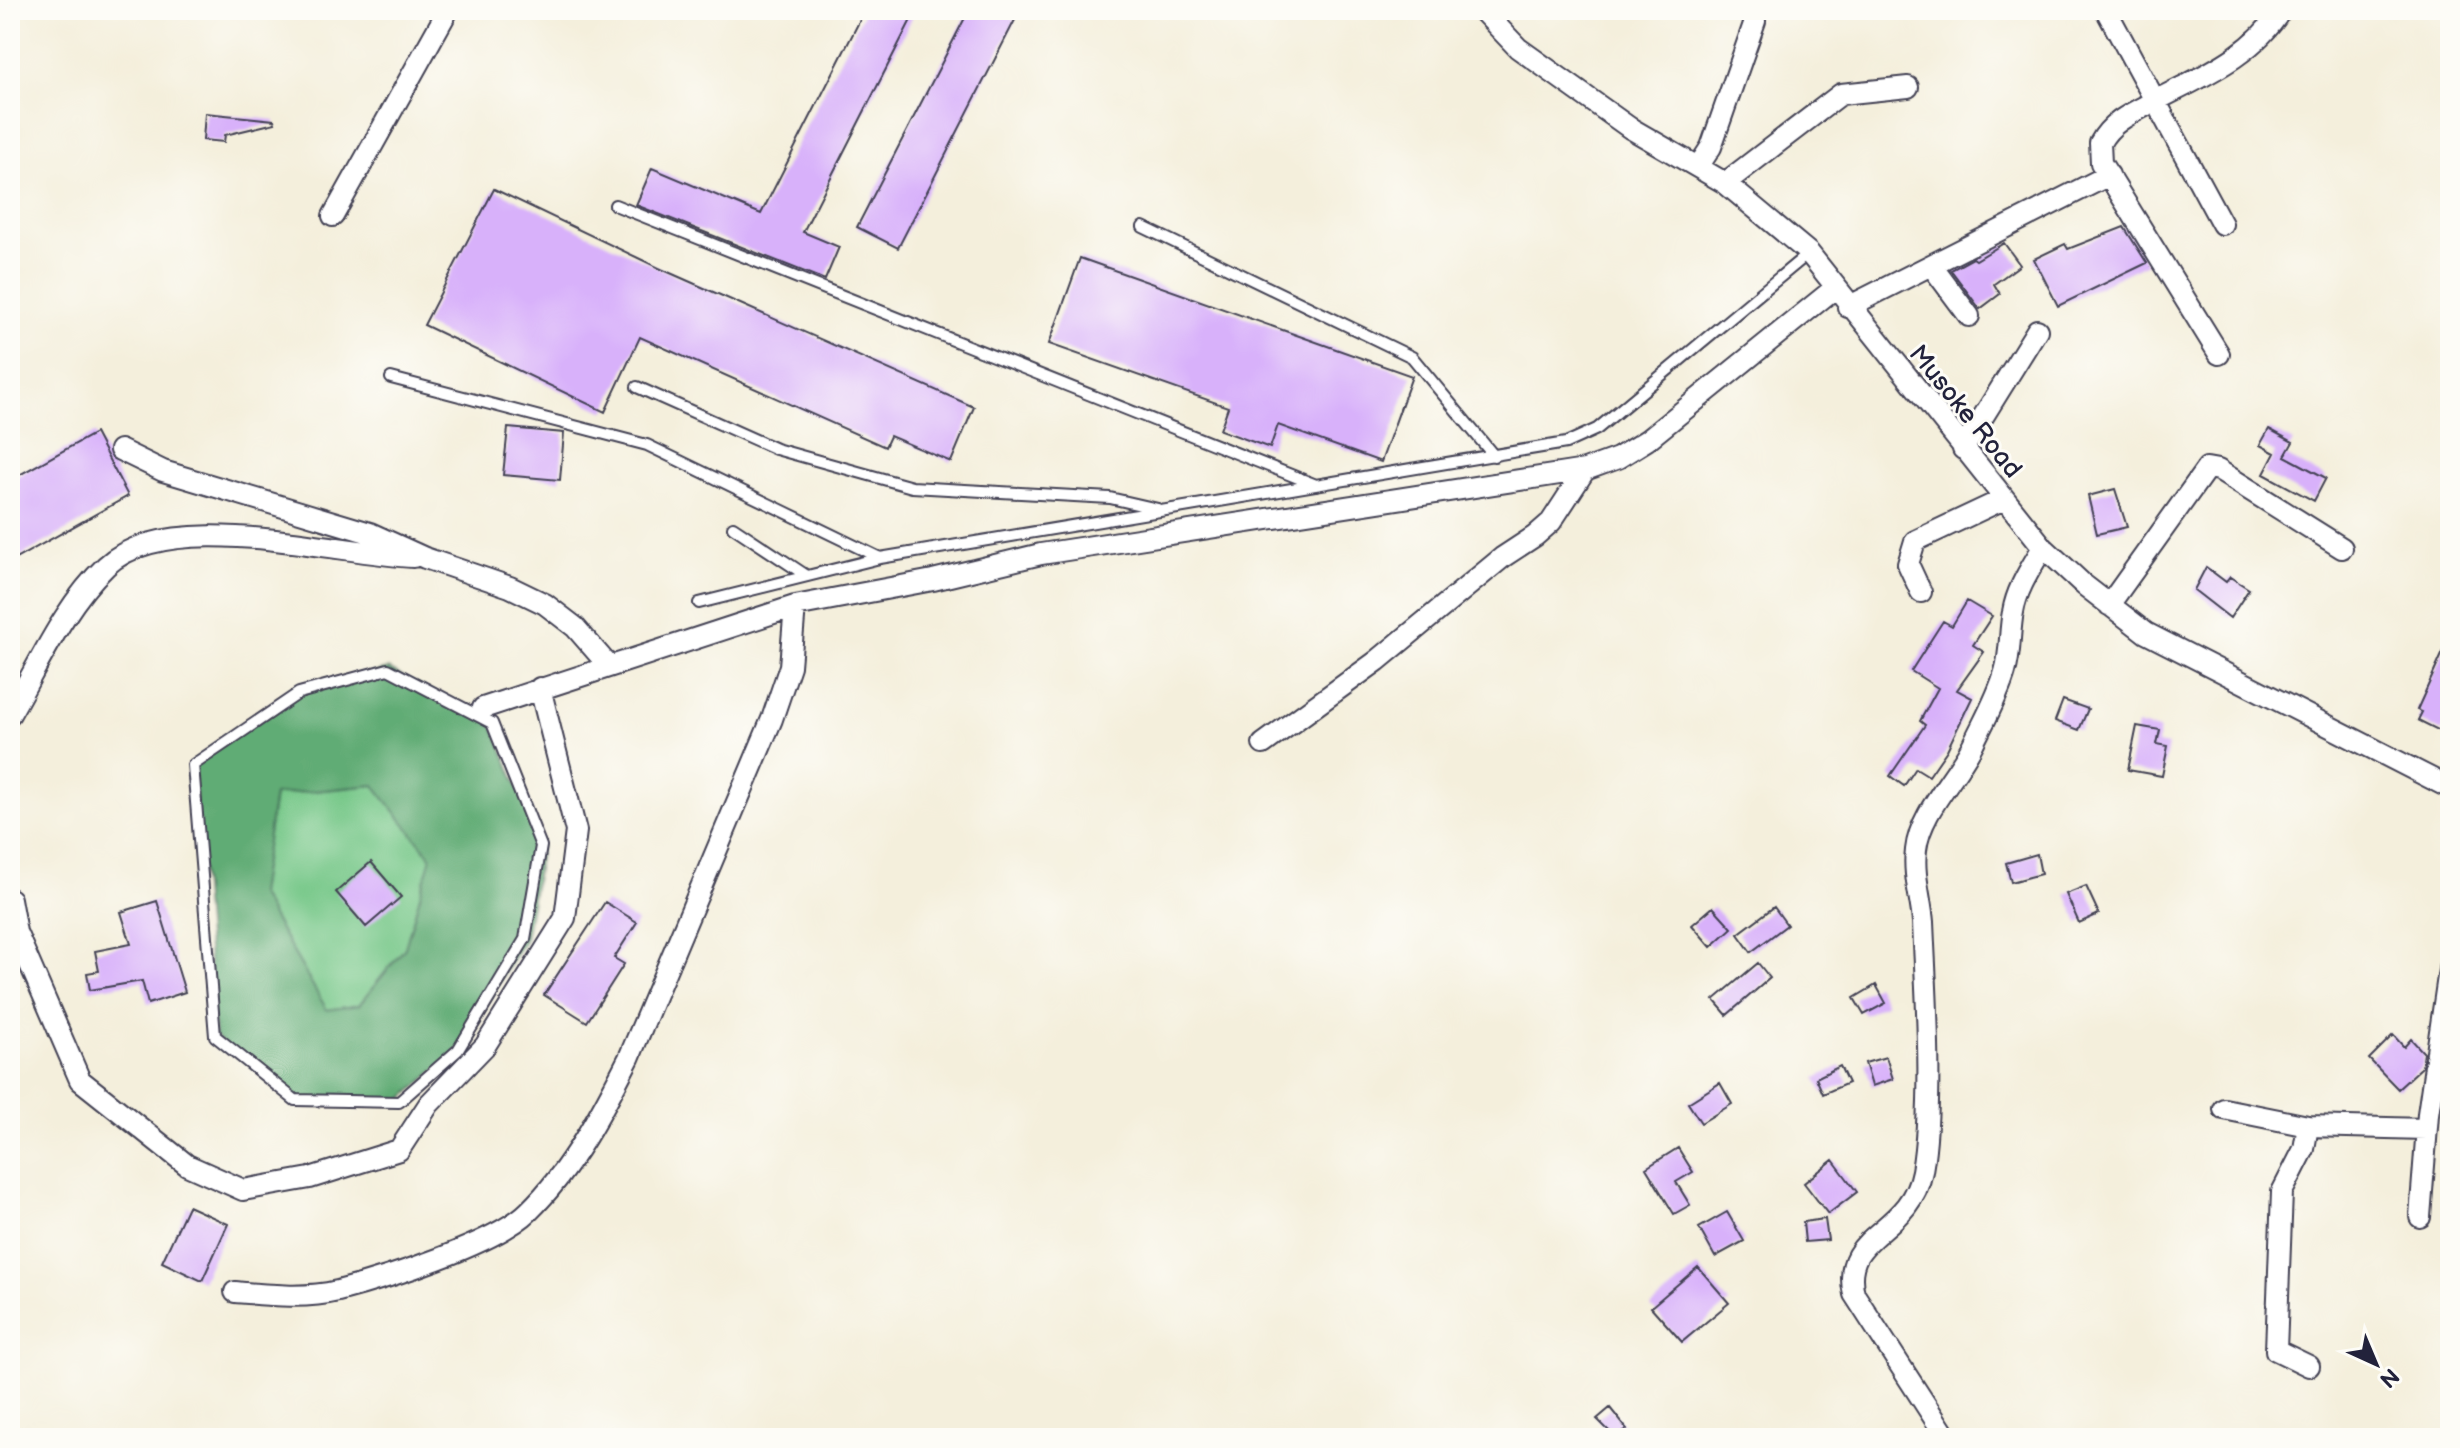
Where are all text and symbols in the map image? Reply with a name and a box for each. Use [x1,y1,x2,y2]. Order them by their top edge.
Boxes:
street label: Musoke Road [1902,339,2028,485]
north arrow [2336,1324,2416,1404]
text: N [2374,1362,2404,1393]

